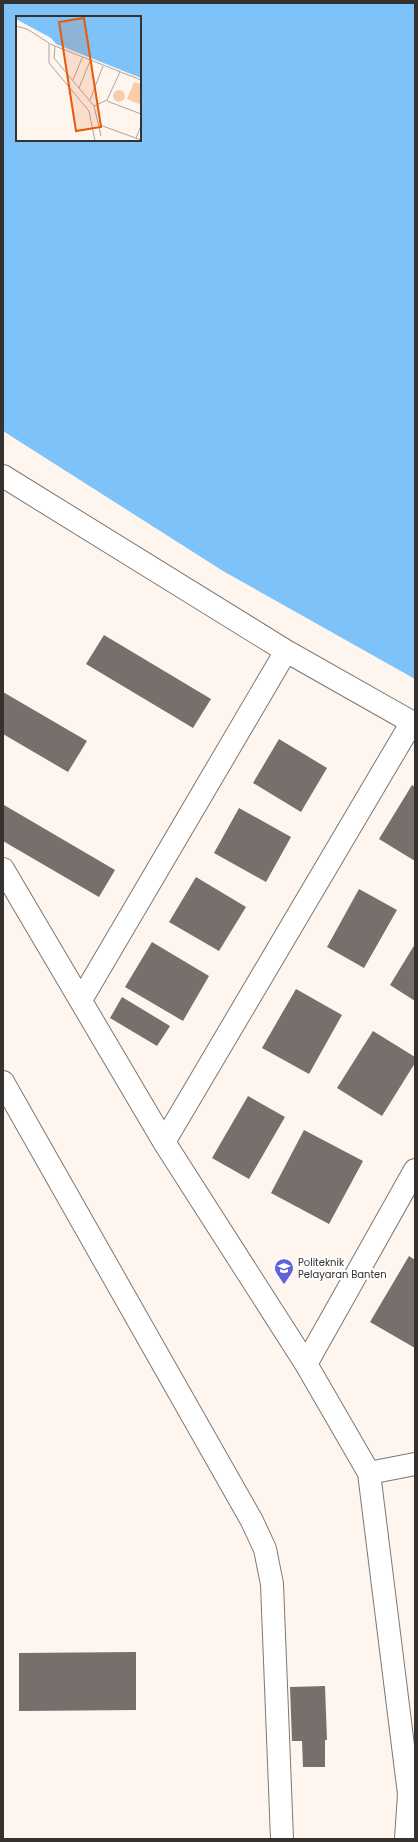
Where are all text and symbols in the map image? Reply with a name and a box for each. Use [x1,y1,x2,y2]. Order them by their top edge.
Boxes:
inset map [16,16,141,141]
place label: Politeknik Pelayaran Banten [298,1255,387,1282]
school or university icon: Politeknik Pelayaran Banten [273,1257,295,1285]

